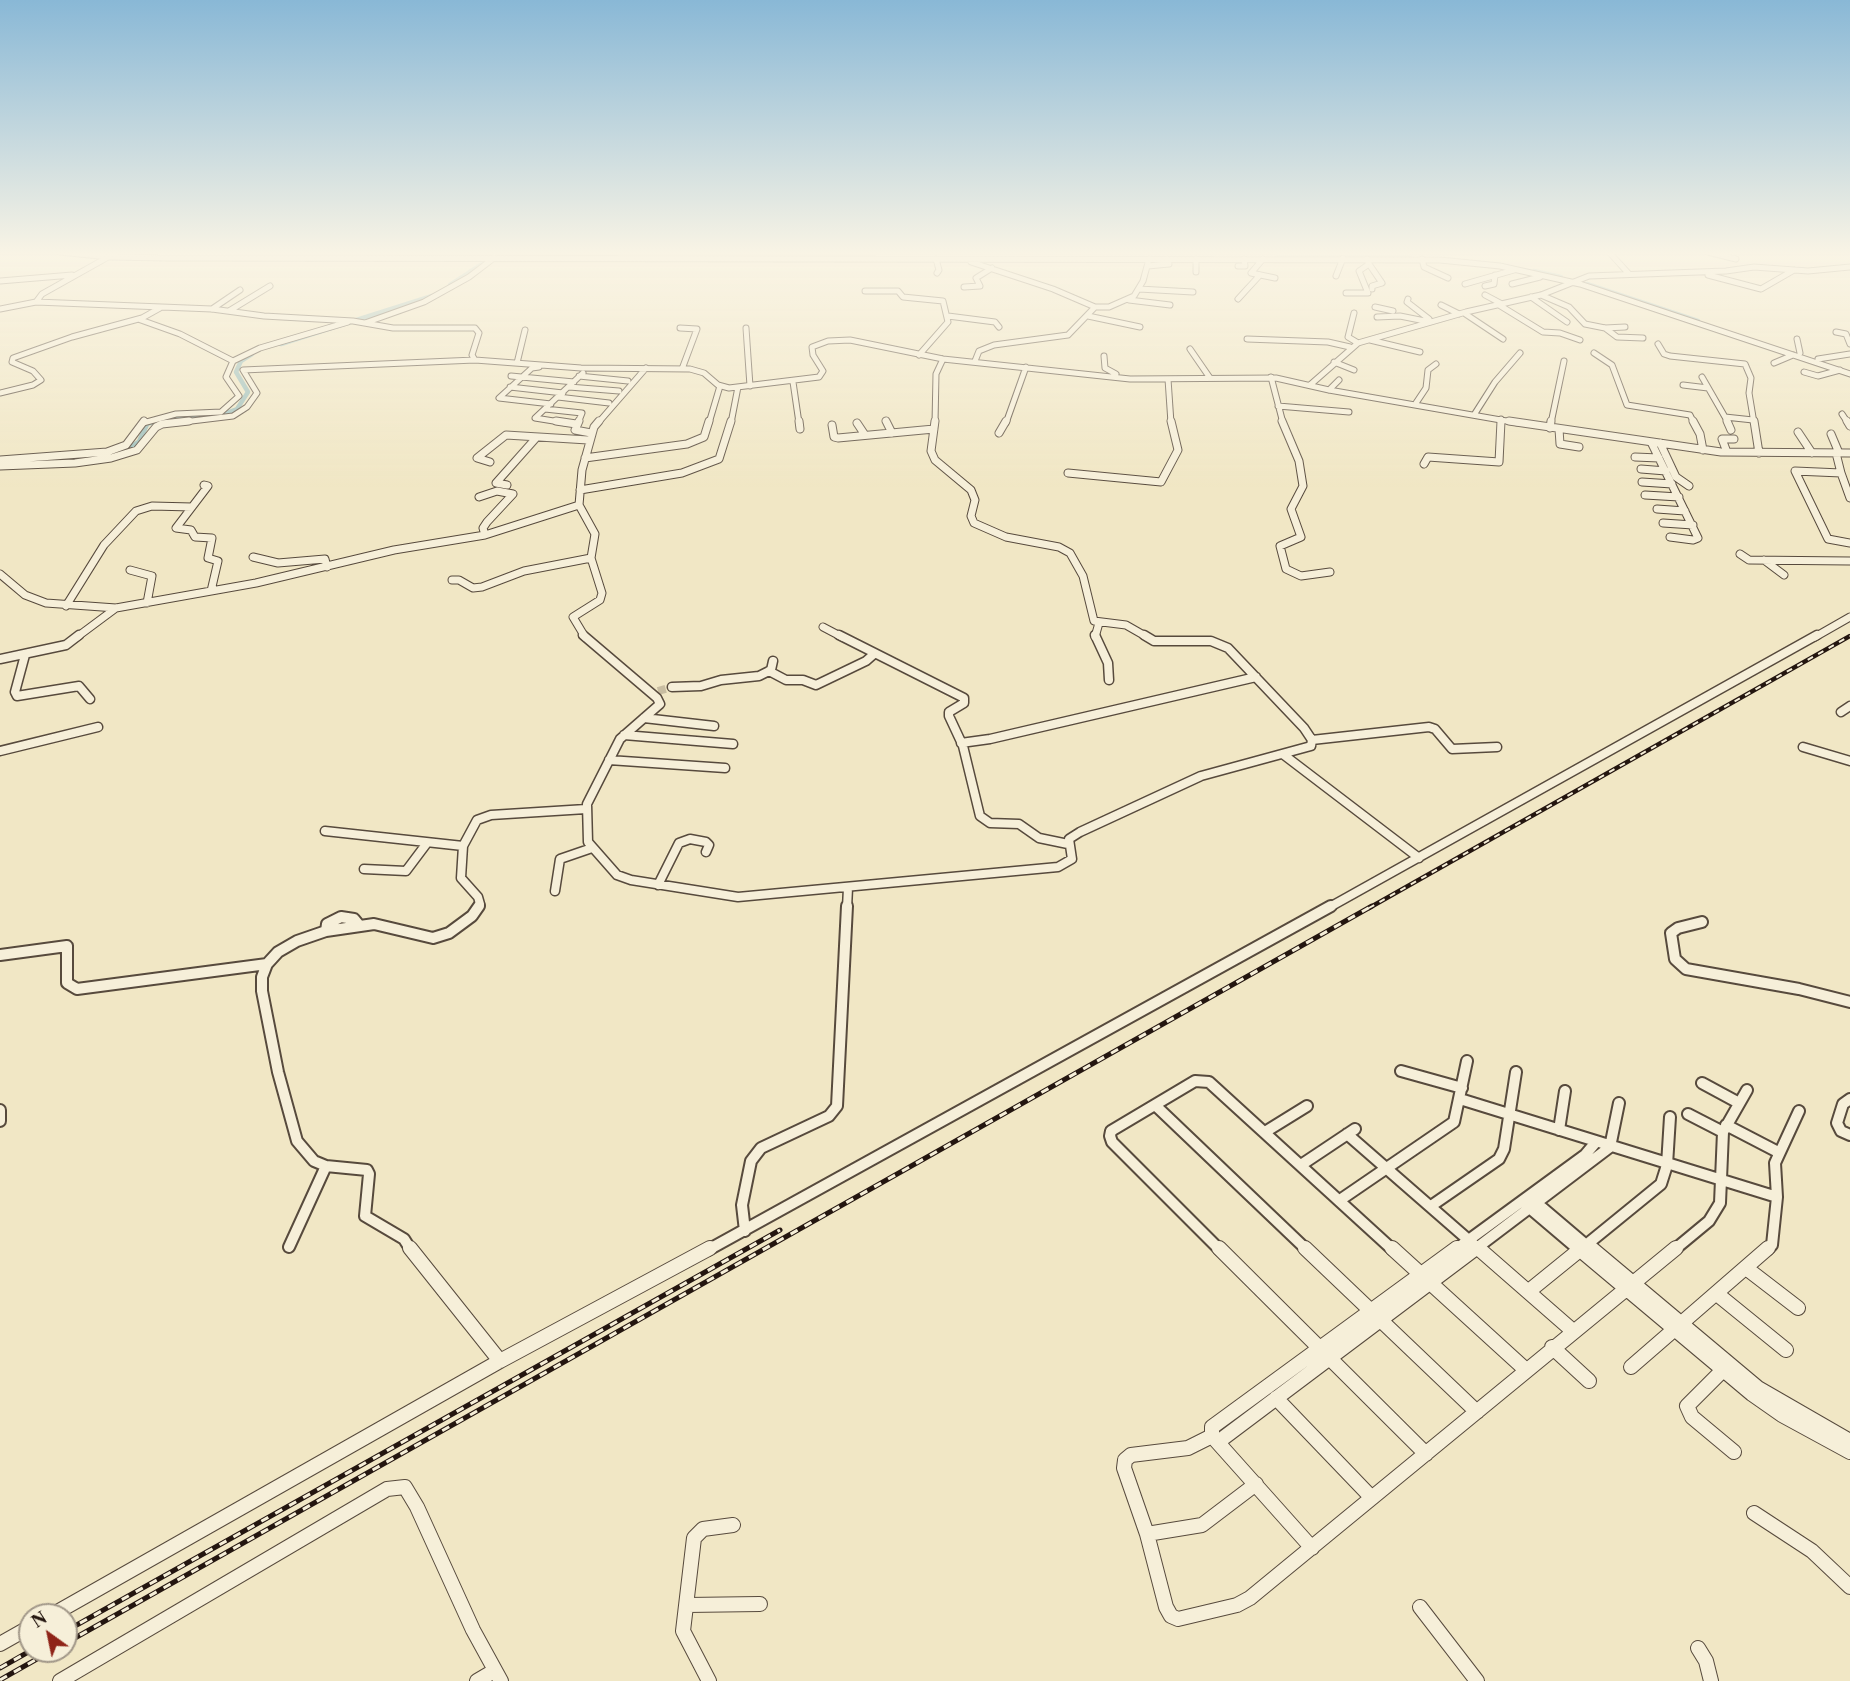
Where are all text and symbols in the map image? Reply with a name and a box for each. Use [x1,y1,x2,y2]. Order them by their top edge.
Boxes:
north arrow [18,1603,78,1663]
text: N [28,1607,51,1632]

